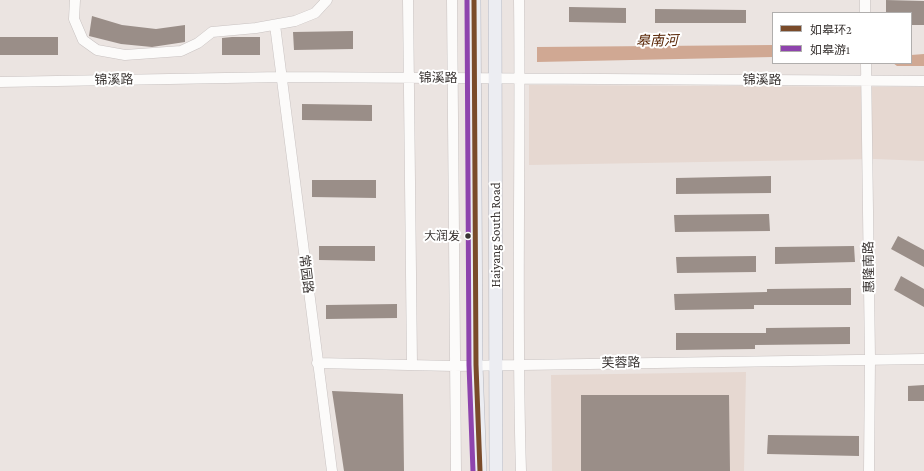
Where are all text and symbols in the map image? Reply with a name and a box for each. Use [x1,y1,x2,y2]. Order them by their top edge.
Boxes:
legend [772,12,912,64]
text: 如皋环2 [810,23,852,37]
water label: 皋南河 [636,32,678,50]
text: 如皋游1 [810,43,850,57]
street label: 锦溪路 [419,70,457,86]
street label: 锦溪路 [94,72,134,88]
street label: 锦溪路 [743,72,781,88]
street label: Haiyang South Road [488,182,504,288]
place label: 大润发 [424,229,460,243]
marker: 大润发 [463,231,473,241]
street label: 惠隆南路 [861,241,877,293]
street label: 常园路 [296,254,316,294]
street label: 芙蓉路 [601,355,641,371]

